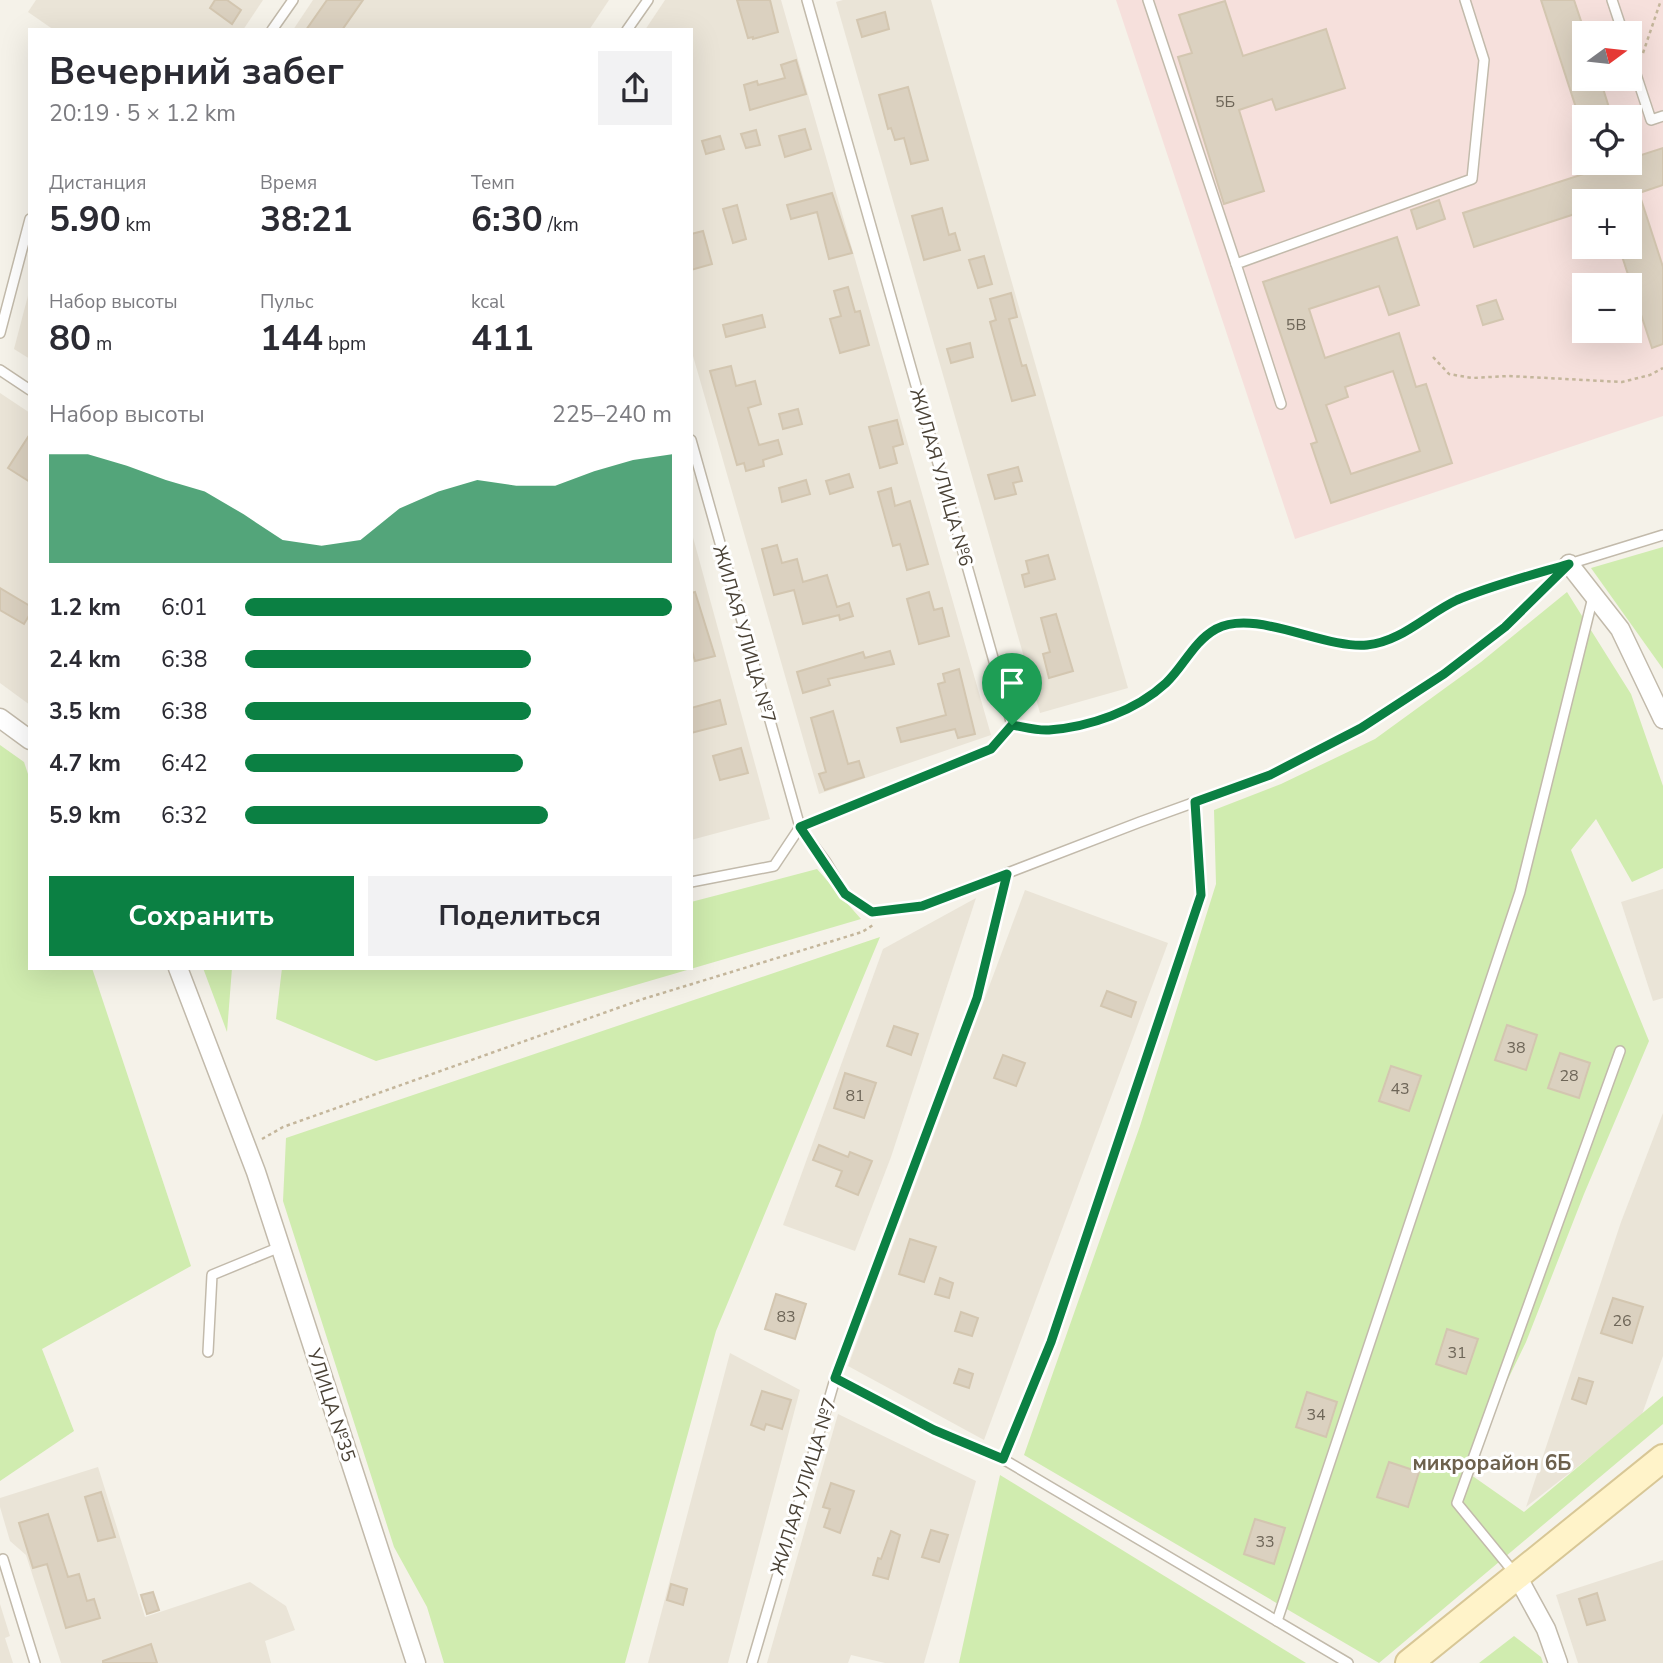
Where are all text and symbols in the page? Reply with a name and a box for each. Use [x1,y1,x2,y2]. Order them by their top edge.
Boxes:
north arrow [1572,21,1642,91]
map controls [1572,21,1642,343]
text: Вечерний забег [49,46,344,97]
button: share [598,51,672,125]
house number: 5Б [1215,91,1235,113]
text: 20:19 · 5 × 1.2 km [49,98,236,129]
button: locate [1572,105,1642,175]
text: Дистанция [49,170,146,196]
text: Время [260,170,317,196]
text: Темп [471,170,515,196]
button: + [1572,189,1642,259]
text: 5.90 [49,196,121,243]
text: 38:21 [260,196,353,243]
text: 6:30 [471,196,543,243]
text: km [121,212,151,238]
text: /km [543,212,579,238]
button: − [1572,273,1642,343]
text: Набор высоты [49,289,178,315]
text: Пульс [260,289,314,315]
text: kcal [471,289,505,315]
house number: 5В [1286,314,1306,336]
text: 80 [49,315,91,362]
text: 144 [260,315,323,362]
text: 411 [471,315,534,362]
text: m [91,331,112,357]
text: bpm [323,331,366,357]
street label: ЖИЛАЯ УЛИЦА №6 [903,385,979,569]
text: Набор высоты [49,399,205,430]
text: 225–240 m [552,399,672,430]
street label: ЖИЛАЯ УЛИЦА №7 [706,542,782,726]
text: 1.2 km [49,592,121,623]
text: 6:01 [161,592,208,623]
text: 2.4 km [49,644,121,675]
text: 6:38 [161,644,208,675]
pin [982,653,1042,725]
icon: arrive [993,664,1031,702]
text: 3.5 km [49,696,121,727]
text: 6:38 [161,696,208,727]
text: 4.7 km [49,748,121,779]
text: 6:42 [161,748,208,779]
text: 5.9 km [49,800,121,831]
text: 6:32 [161,800,208,831]
button: Сохранить [49,876,354,956]
button: Поделиться [368,876,672,956]
house number: 38 [1506,1037,1526,1059]
house number: 28 [1559,1065,1579,1087]
house number: 43 [1390,1078,1410,1100]
house number: 81 [845,1085,865,1107]
house number: 83 [776,1306,796,1328]
house number: 26 [1612,1310,1632,1332]
house number: 31 [1447,1342,1467,1364]
street label: УЛИЦА №35 [300,1345,362,1465]
street label: ЖИЛАЯ УЛИЦА №7 [765,1395,843,1578]
house number: 34 [1306,1404,1326,1426]
district label: микрорайон 6Б [1412,1449,1572,1477]
house number: 33 [1255,1531,1275,1553]

